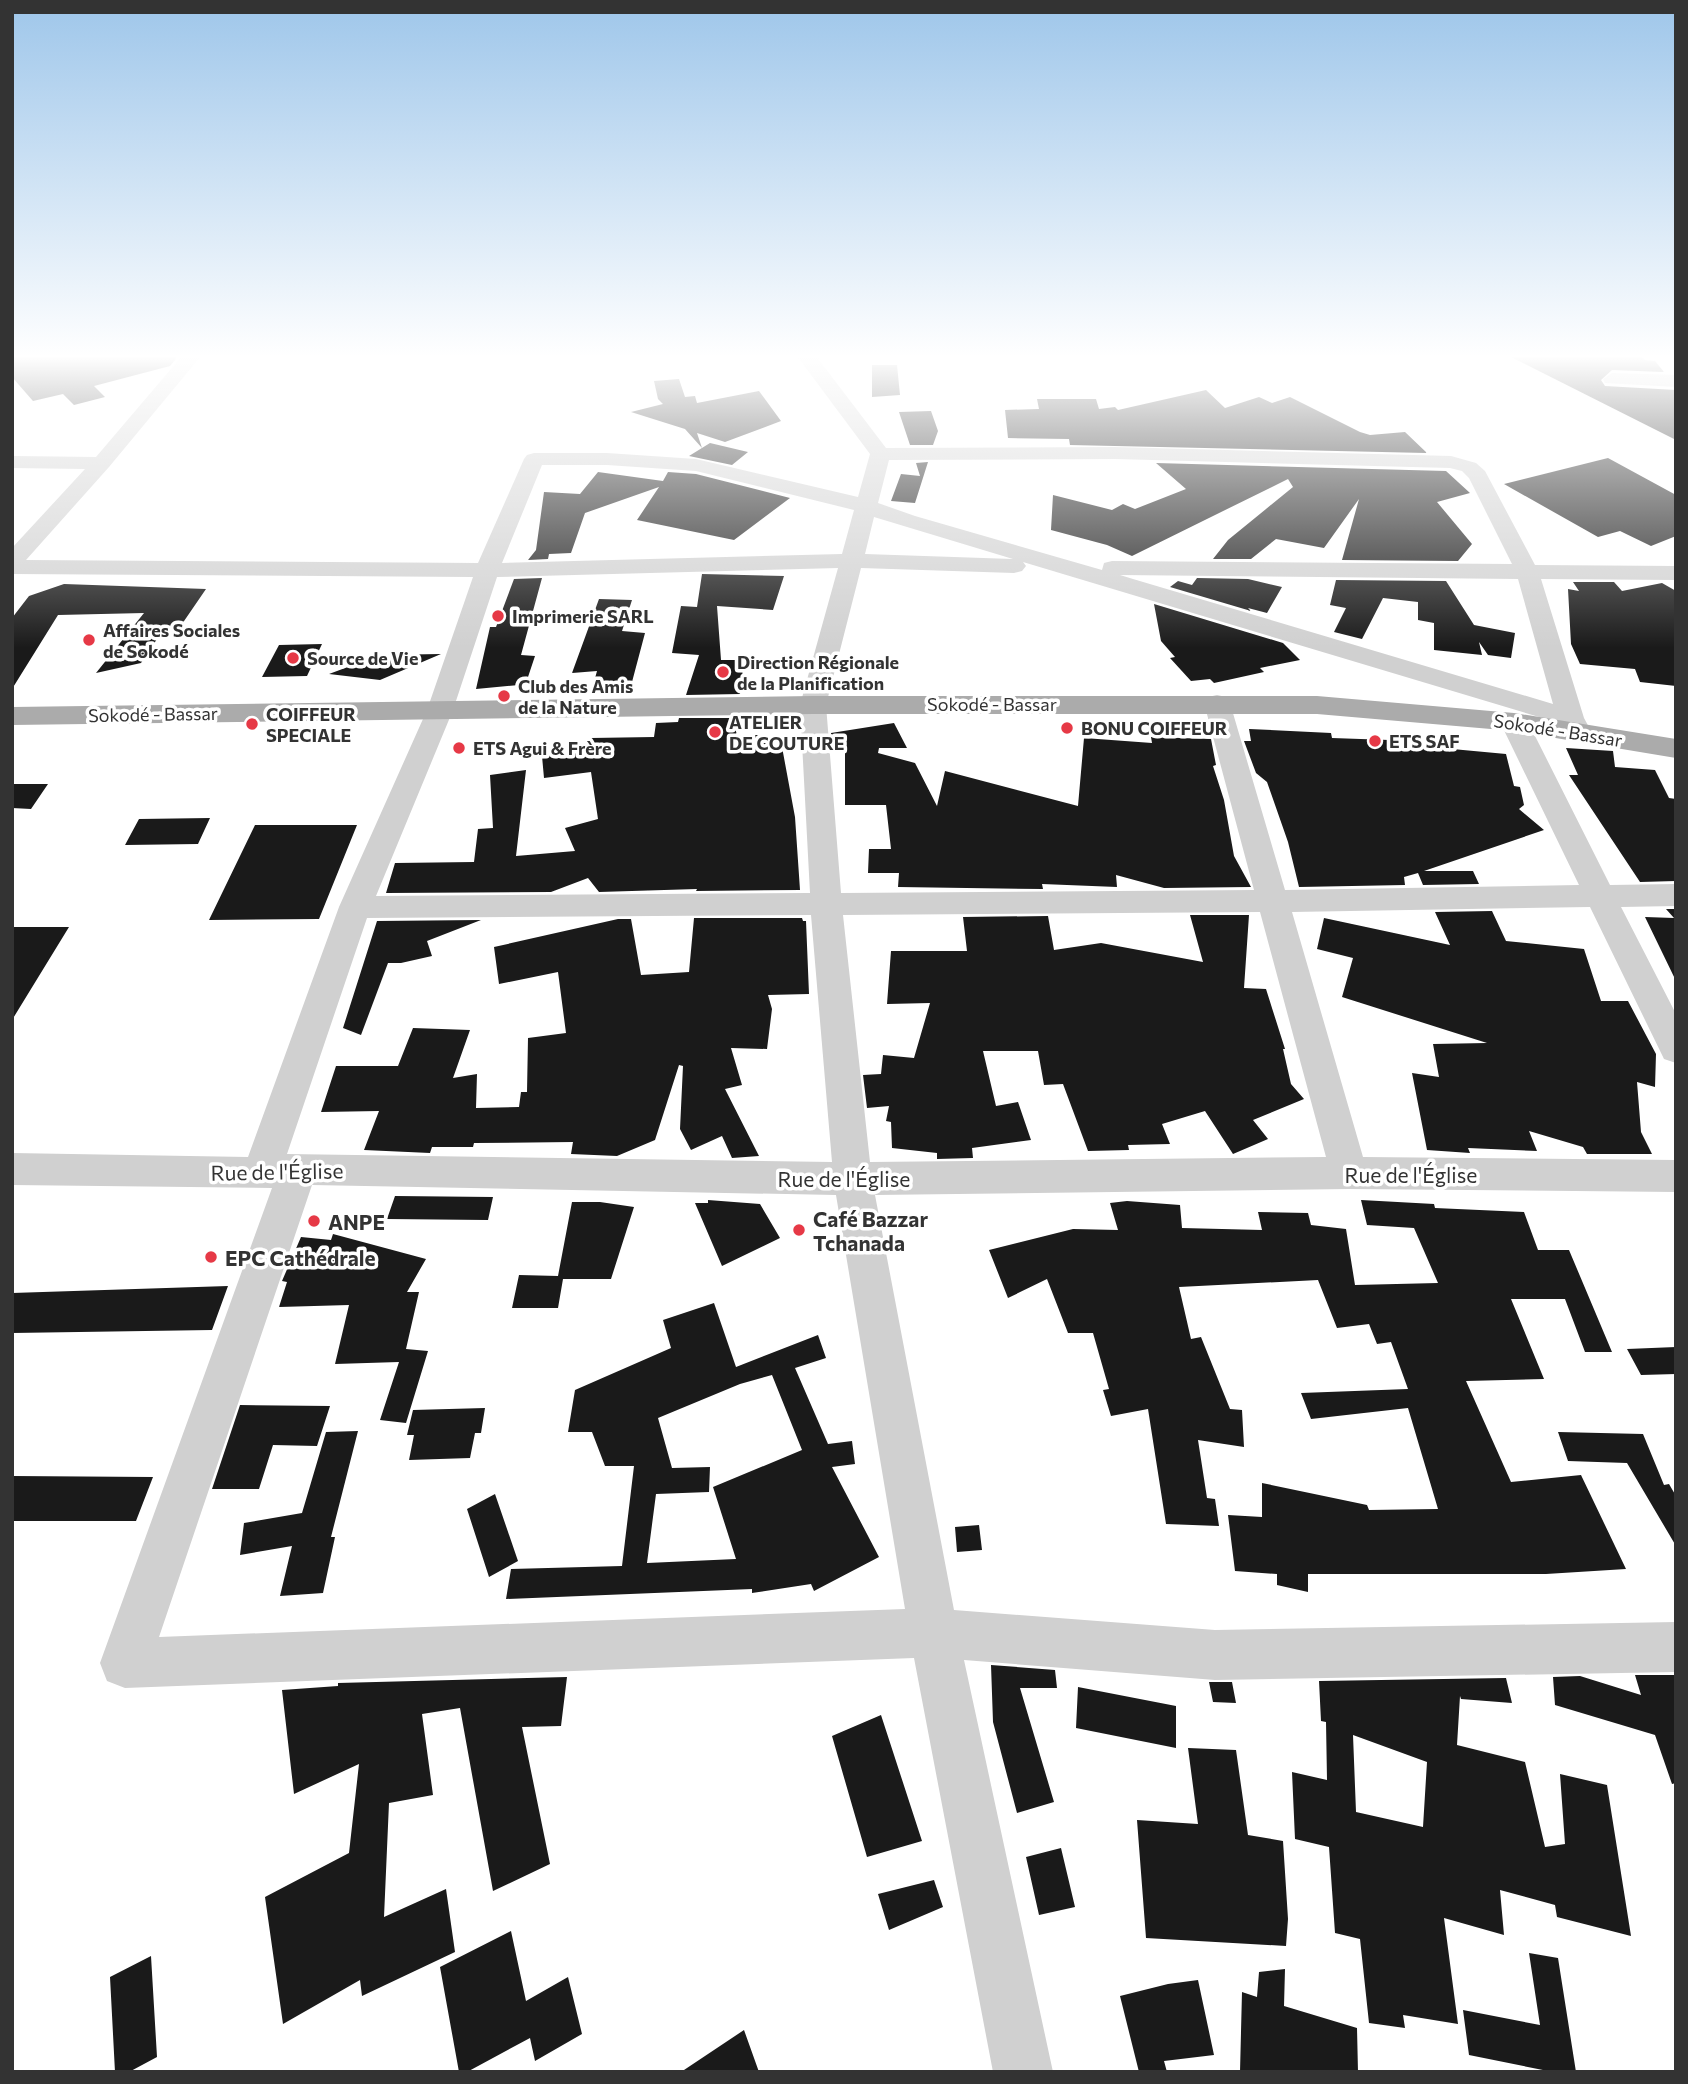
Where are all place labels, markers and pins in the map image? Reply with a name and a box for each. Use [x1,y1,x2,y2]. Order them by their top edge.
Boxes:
place label: Imprimerie SARL [512,605,654,627]
marker: Imprimerie SARL [490,608,506,624]
place label: Affaires Sociales de Sokodé [103,619,240,662]
marker: Affaires Sociales de Sokodé [81,632,97,648]
place label: Source de Vie [307,647,418,669]
marker: Source de Vie [285,650,301,666]
place label: Direction Régionale de la Planification [737,651,899,694]
marker: Direction Régionale de la Planification [715,664,731,680]
place label: Club des Amis de la Nature [518,675,633,718]
marker: Club des Amis de la Nature [496,688,512,704]
place label: COIFFEUR SPECIALE [266,703,356,746]
place label: ATELIER DE COUTURE [729,711,844,754]
marker: COIFFEUR SPECIALE [244,716,260,732]
place label: BONU COIFFEUR [1081,717,1228,739]
marker: BONU COIFFEUR [1059,720,1075,736]
marker: ATELIER DE COUTURE [707,724,723,740]
place label: ETS SAF [1389,730,1460,752]
marker: ETS SAF [1367,733,1383,749]
place label: ETS Agui & Frère [473,737,611,759]
marker: ETS Agui & Frère [451,740,467,756]
place label: Café Bazzar Tchanada [813,1206,928,1255]
place label: ANPE [328,1209,385,1234]
marker: ANPE [306,1213,322,1229]
marker: Café Bazzar Tchanada [791,1222,807,1238]
place label: EPC Cathédrale [225,1245,376,1270]
marker: EPC Cathédrale [203,1249,219,1265]

